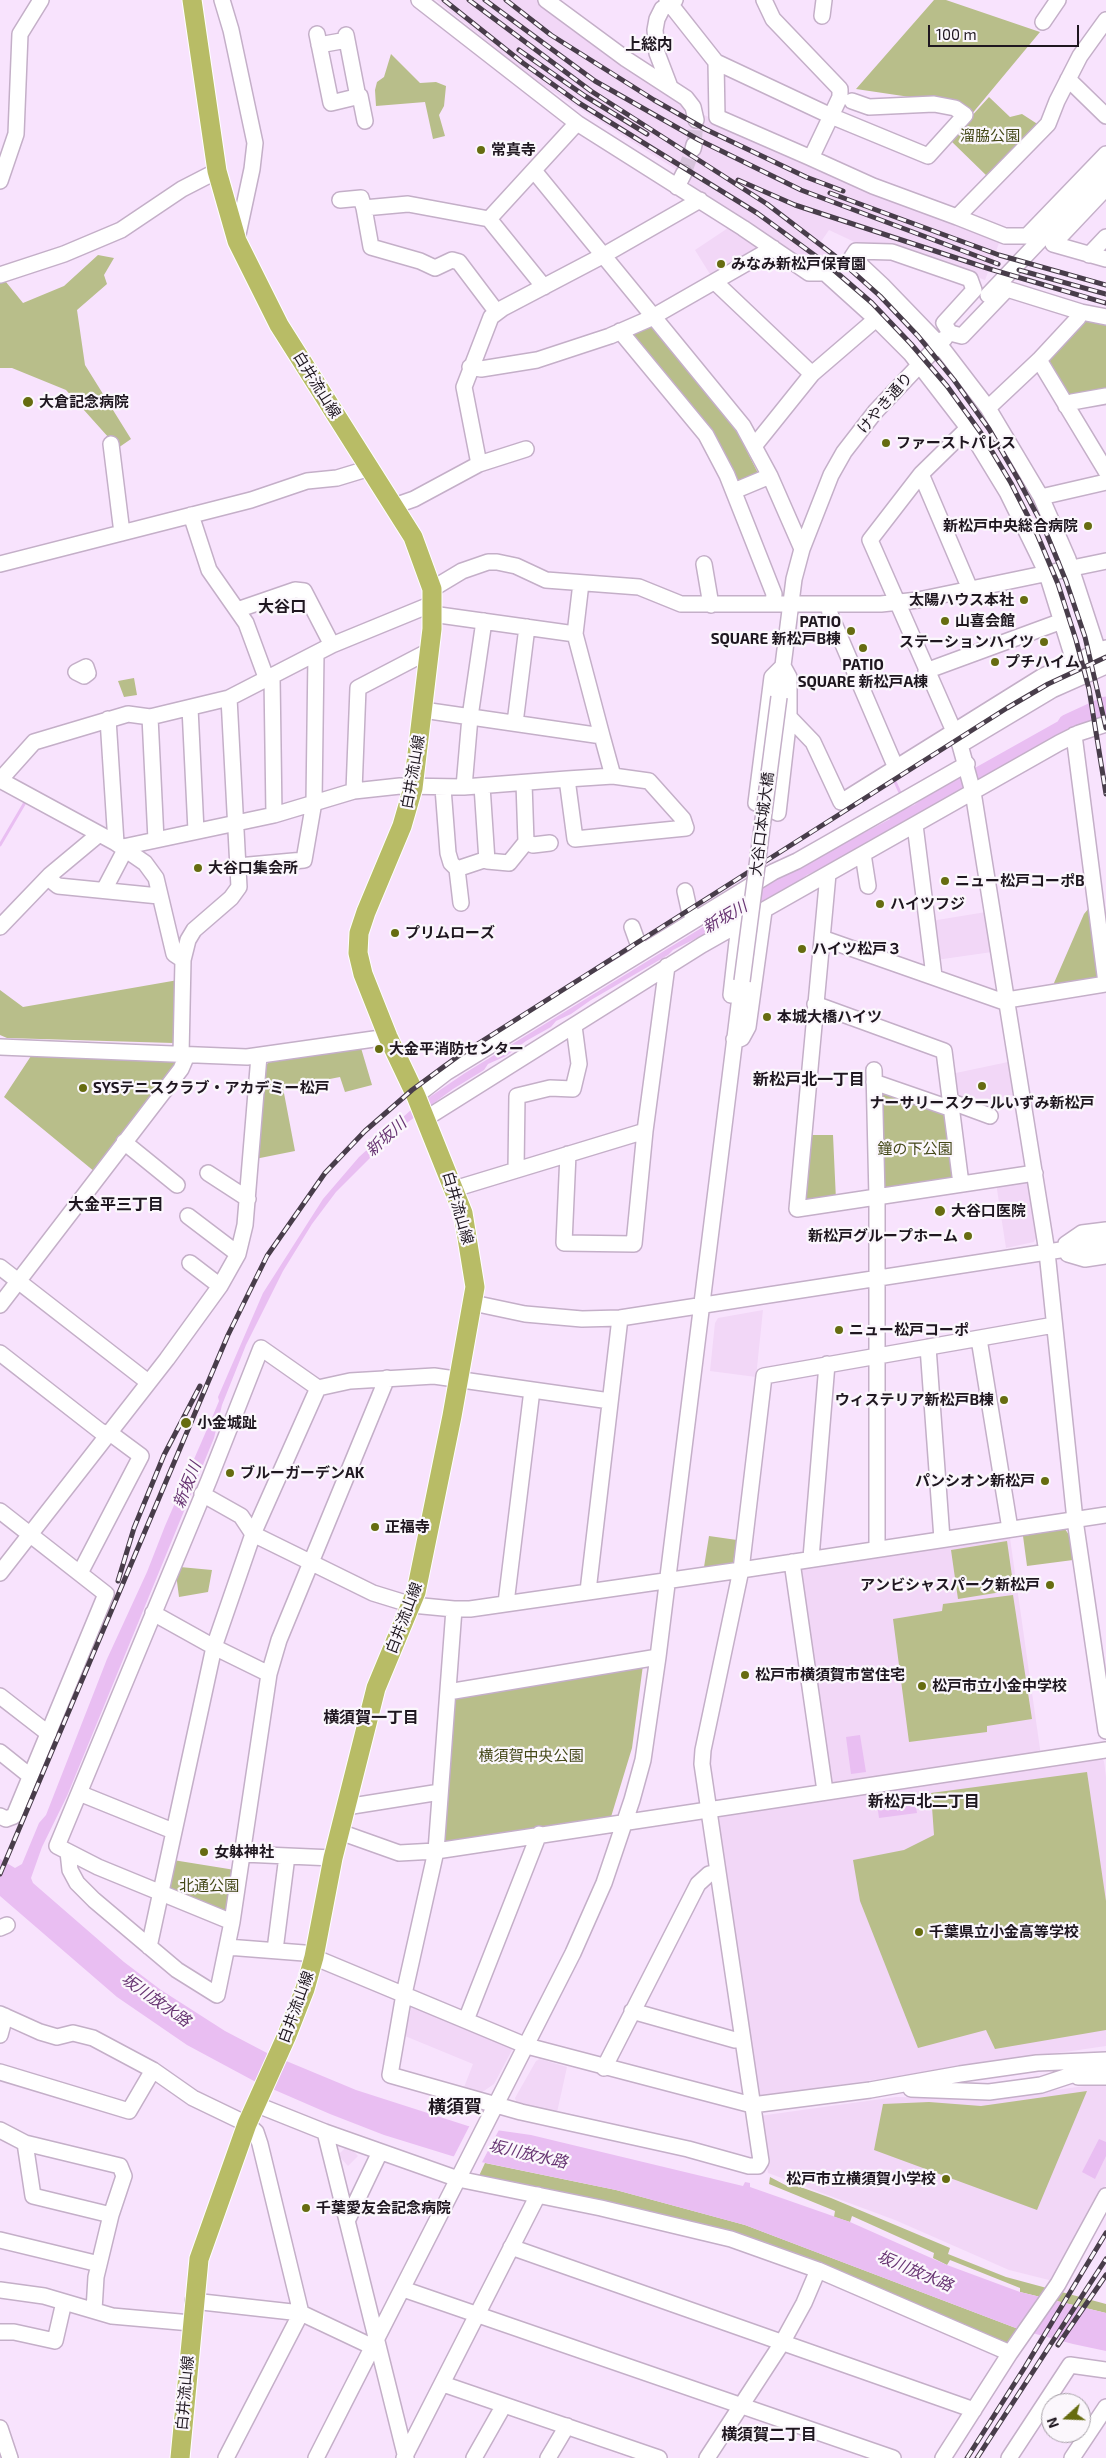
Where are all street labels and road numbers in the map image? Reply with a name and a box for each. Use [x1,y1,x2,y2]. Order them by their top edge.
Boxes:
street label: 白井流山線 [289,348,345,422]
street label: けやき通り [854,369,916,437]
street label: 白井流山線 [398,734,428,810]
street label: 大谷口本城大橋 [747,771,777,877]
street label: 白井流山線 [439,1169,477,1247]
street label: 白井流山線 [382,1580,426,1656]
street label: 白井流山線 [275,1969,317,2045]
street label: 白井流山線 [173,2355,197,2431]

